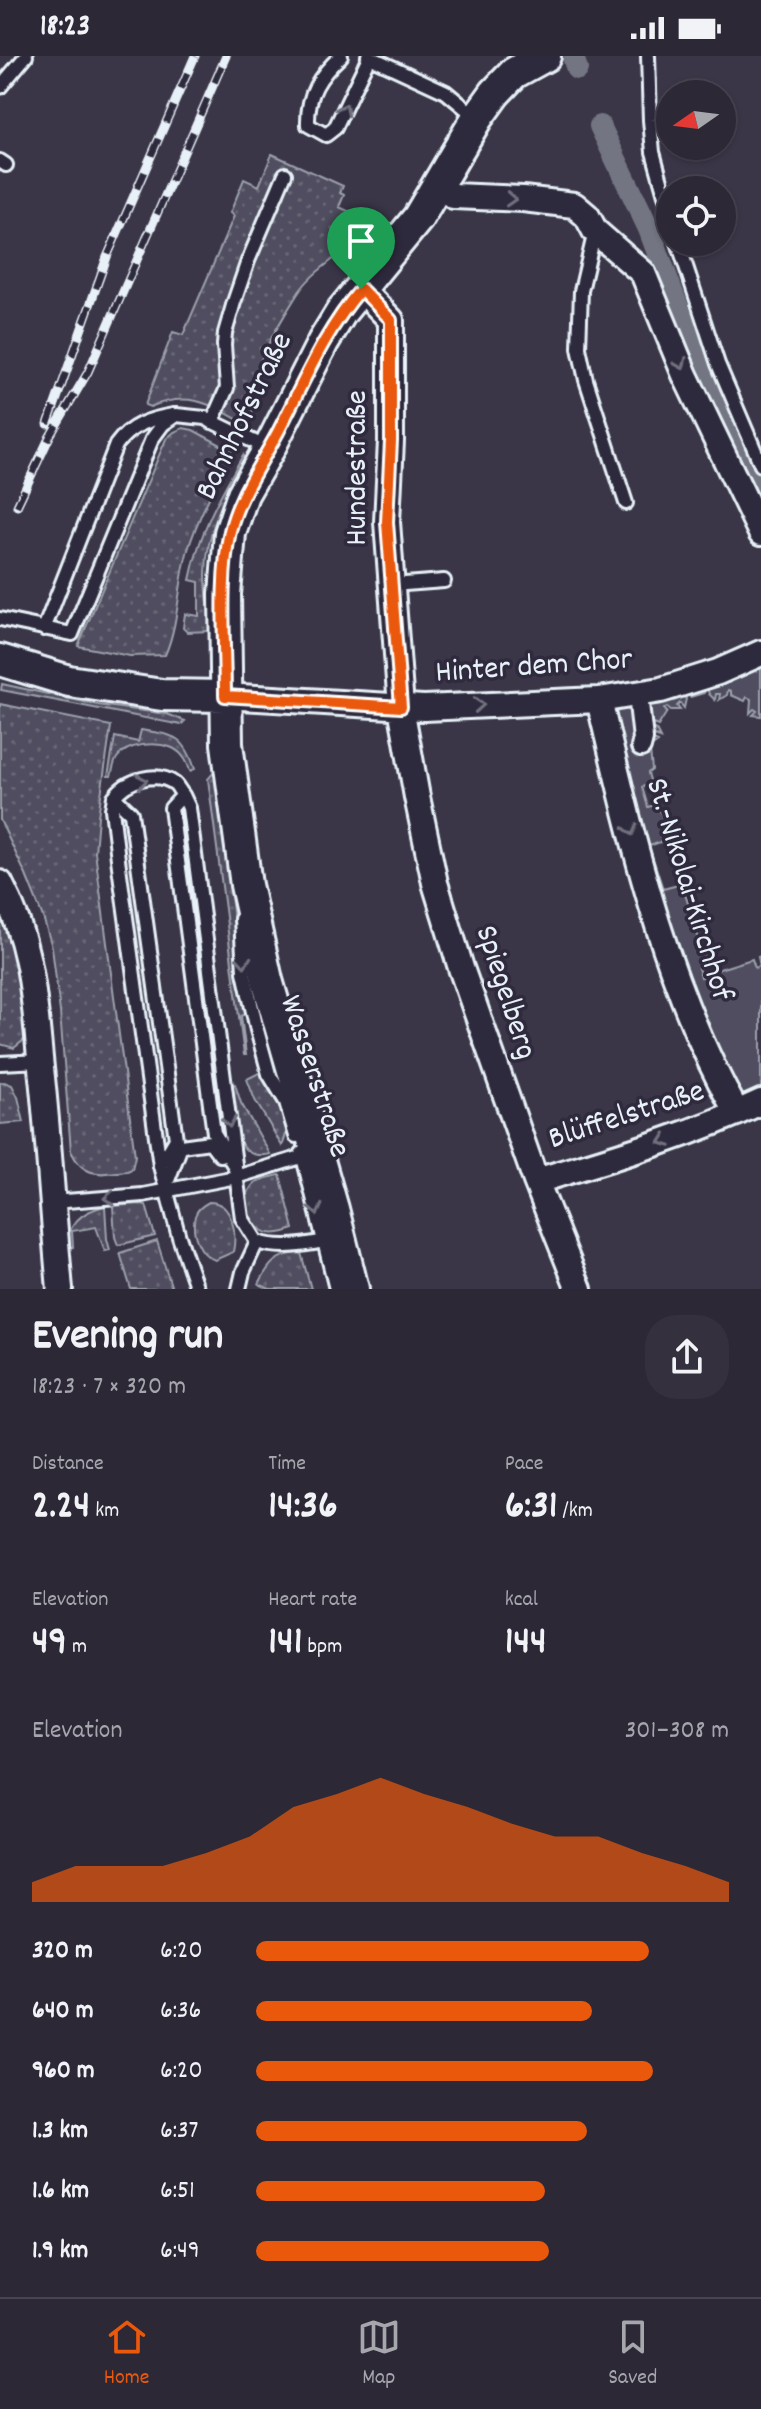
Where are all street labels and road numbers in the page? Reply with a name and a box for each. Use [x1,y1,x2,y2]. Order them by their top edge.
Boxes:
street label: Bahnhofstraße [186,325,306,509]
street label: Hundestraße [336,390,382,546]
street label: Hinter dem Chor [434,638,634,698]
street label: St.-Nikolai-Kirchhof [631,773,743,1008]
street label: Spiegelberg [461,920,547,1066]
street label: Wasserstraße [265,990,361,1164]
street label: Blüffelstraße [543,1070,711,1164]

